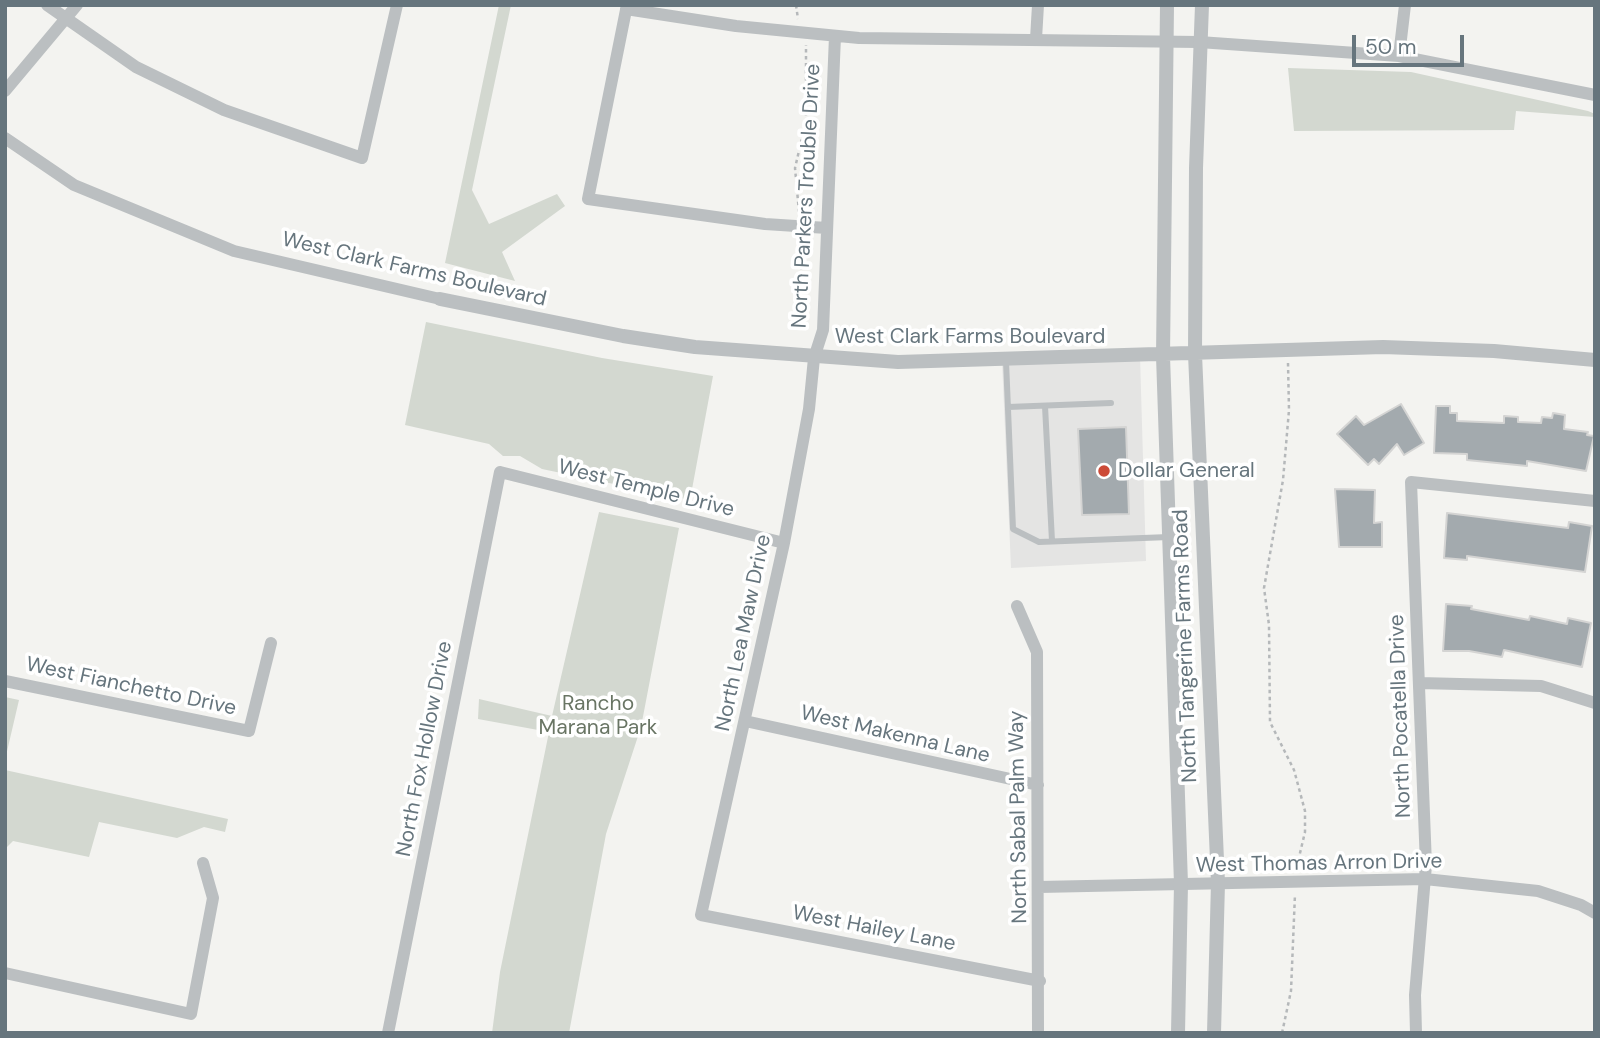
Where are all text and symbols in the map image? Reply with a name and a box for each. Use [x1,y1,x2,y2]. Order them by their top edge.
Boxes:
scale bar [1355,21,1467,65]
text: 50 m [1365,33,1416,61]
street label: North Parkers Trouble Drive [787,63,827,329]
street label: West Clark Farms Boulevard [279,227,549,313]
street label: West Clark Farms Boulevard [835,324,1105,350]
street label: West Temple Drive [555,455,737,523]
place label: Dollar General [1118,458,1255,484]
marker: Dollar General [1096,463,1112,479]
street label: North Tangerine Farms Road [1169,509,1203,783]
street label: North Lea Maw Drive [711,532,777,734]
street label: North Pocatella Drive [1385,614,1417,818]
street label: North Fox Hollow Drive [392,639,458,859]
street label: West Fianchetto Drive [24,652,238,722]
park label: Rancho Marana Park [539,691,657,741]
street label: West Makenna Lane [798,701,992,769]
street label: North Sabal Palm Way [1005,710,1033,924]
street label: West Thomas Arron Drive [1196,849,1442,879]
street label: West Hailey Lane [790,901,958,957]

